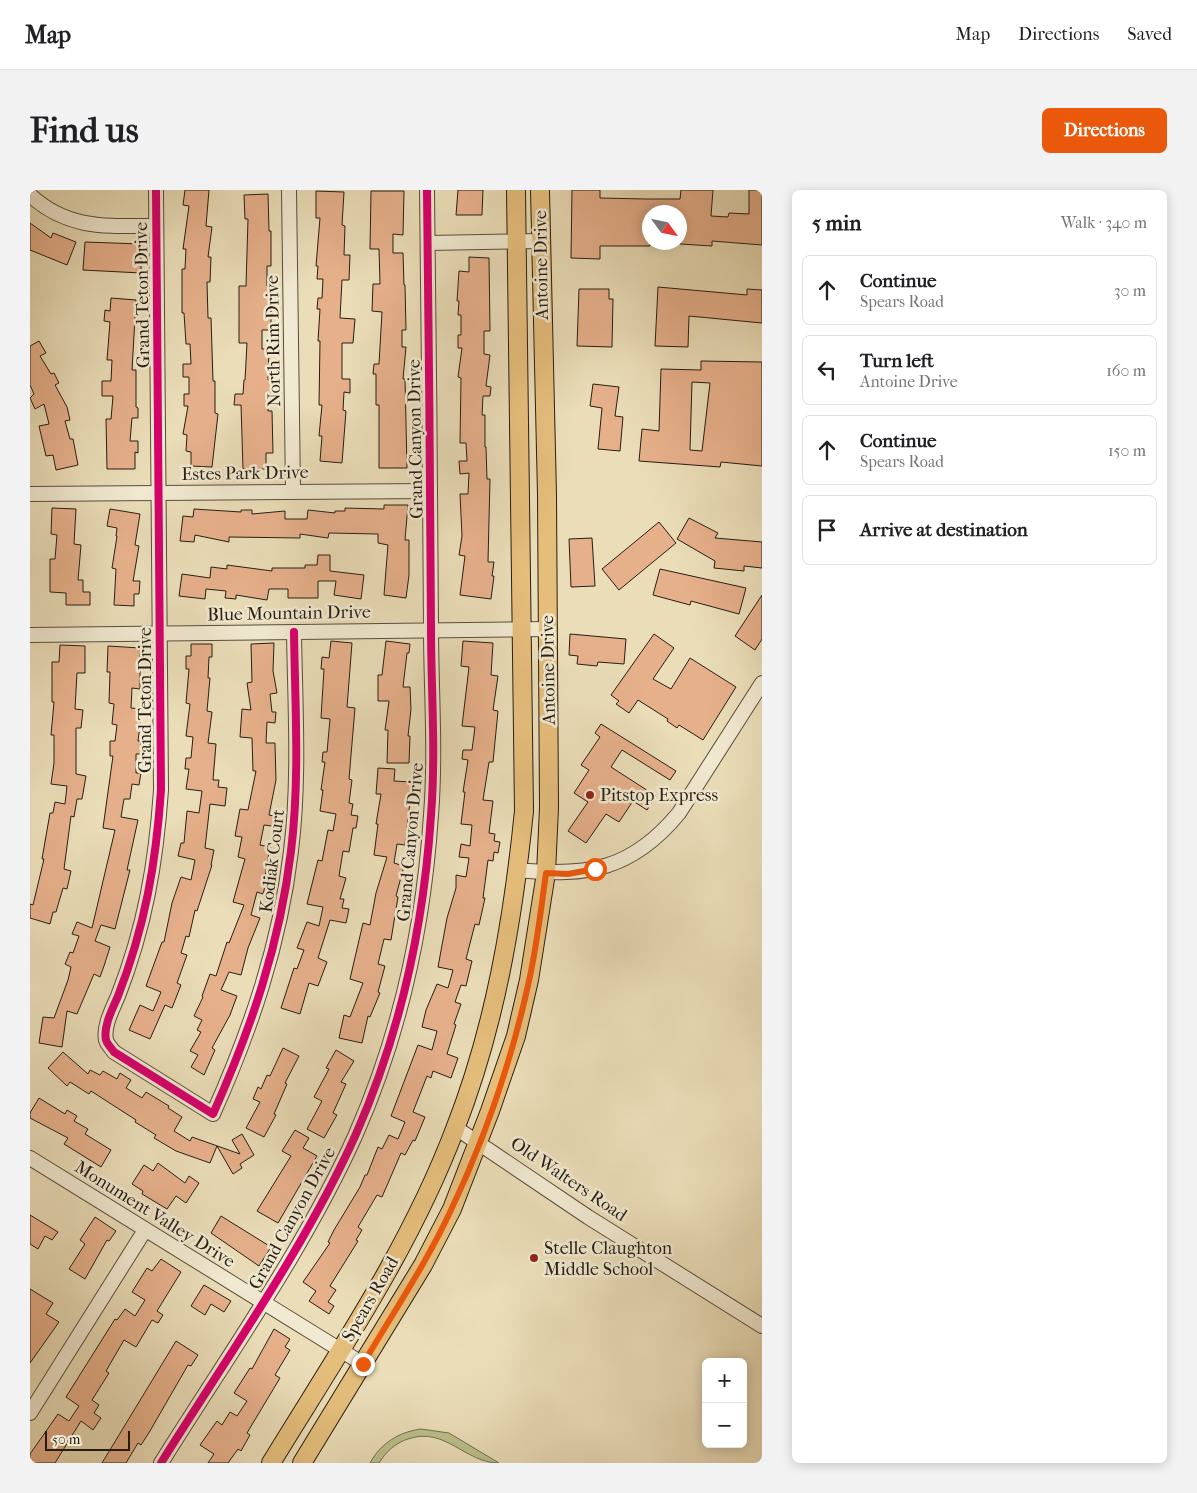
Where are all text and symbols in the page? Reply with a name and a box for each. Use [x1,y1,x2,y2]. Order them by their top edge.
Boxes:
text: Map [25,21,71,49]
text: Map [956,24,990,45]
text: Directions [1018,24,1099,45]
text: Saved [1127,24,1172,45]
button: Directions [1042,108,1167,153]
text: Find us [30,110,139,151]
north arrow [642,205,687,250]
street label: Antoine Drive [530,210,553,321]
text: 5 min [812,211,861,235]
text: Walk · 340 m [1061,213,1147,232]
street label: Grand Teton Drive [131,222,154,368]
text: Continue [860,270,936,292]
street label: North Rim Drive [262,275,285,407]
icon: ahead [813,276,841,304]
text: 30 m [1114,281,1146,300]
text: Spears Road [860,292,944,311]
text: Turn left [860,350,934,372]
icon: left [813,356,841,384]
street label: Grand Canyon Drive [404,359,427,519]
text: 160 m [1106,361,1146,380]
text: Antoine Drive [860,372,958,391]
text: Continue [860,430,936,452]
icon: ahead [813,436,841,464]
text: 150 m [1108,441,1146,460]
text: Spears Road [860,452,944,471]
street label: Estes Park Drive [181,462,309,485]
icon: arrive [813,516,841,544]
text: Arrive at destination [860,519,1028,541]
street label: Blue Mountain Drive [207,602,371,625]
street label: Antoine Drive [537,615,560,726]
street label: Grand Teton Drive [135,627,156,773]
street label: Grand Canyon Drive [393,762,428,922]
place label: Pitstop Express [600,785,718,806]
marker: Pitstop Express [584,789,596,801]
street label: Kodiak Court [256,808,289,914]
route start [584,858,607,881]
street label: Old Walters Road [506,1133,631,1226]
street label: Grand Canyon Drive [245,1143,340,1293]
street label: Monument Valley Drive [71,1157,239,1272]
place label: Stelle Claughton Middle School [544,1238,673,1280]
marker: Stelle Claughton Middle School [528,1252,540,1264]
street label: Spears Road [338,1253,403,1345]
route end [352,1353,375,1376]
map controls [702,1358,747,1448]
button: + [702,1358,747,1403]
button: − [702,1403,747,1448]
scale bar [45,1428,130,1451]
text: 50 m [52,1431,80,1448]

